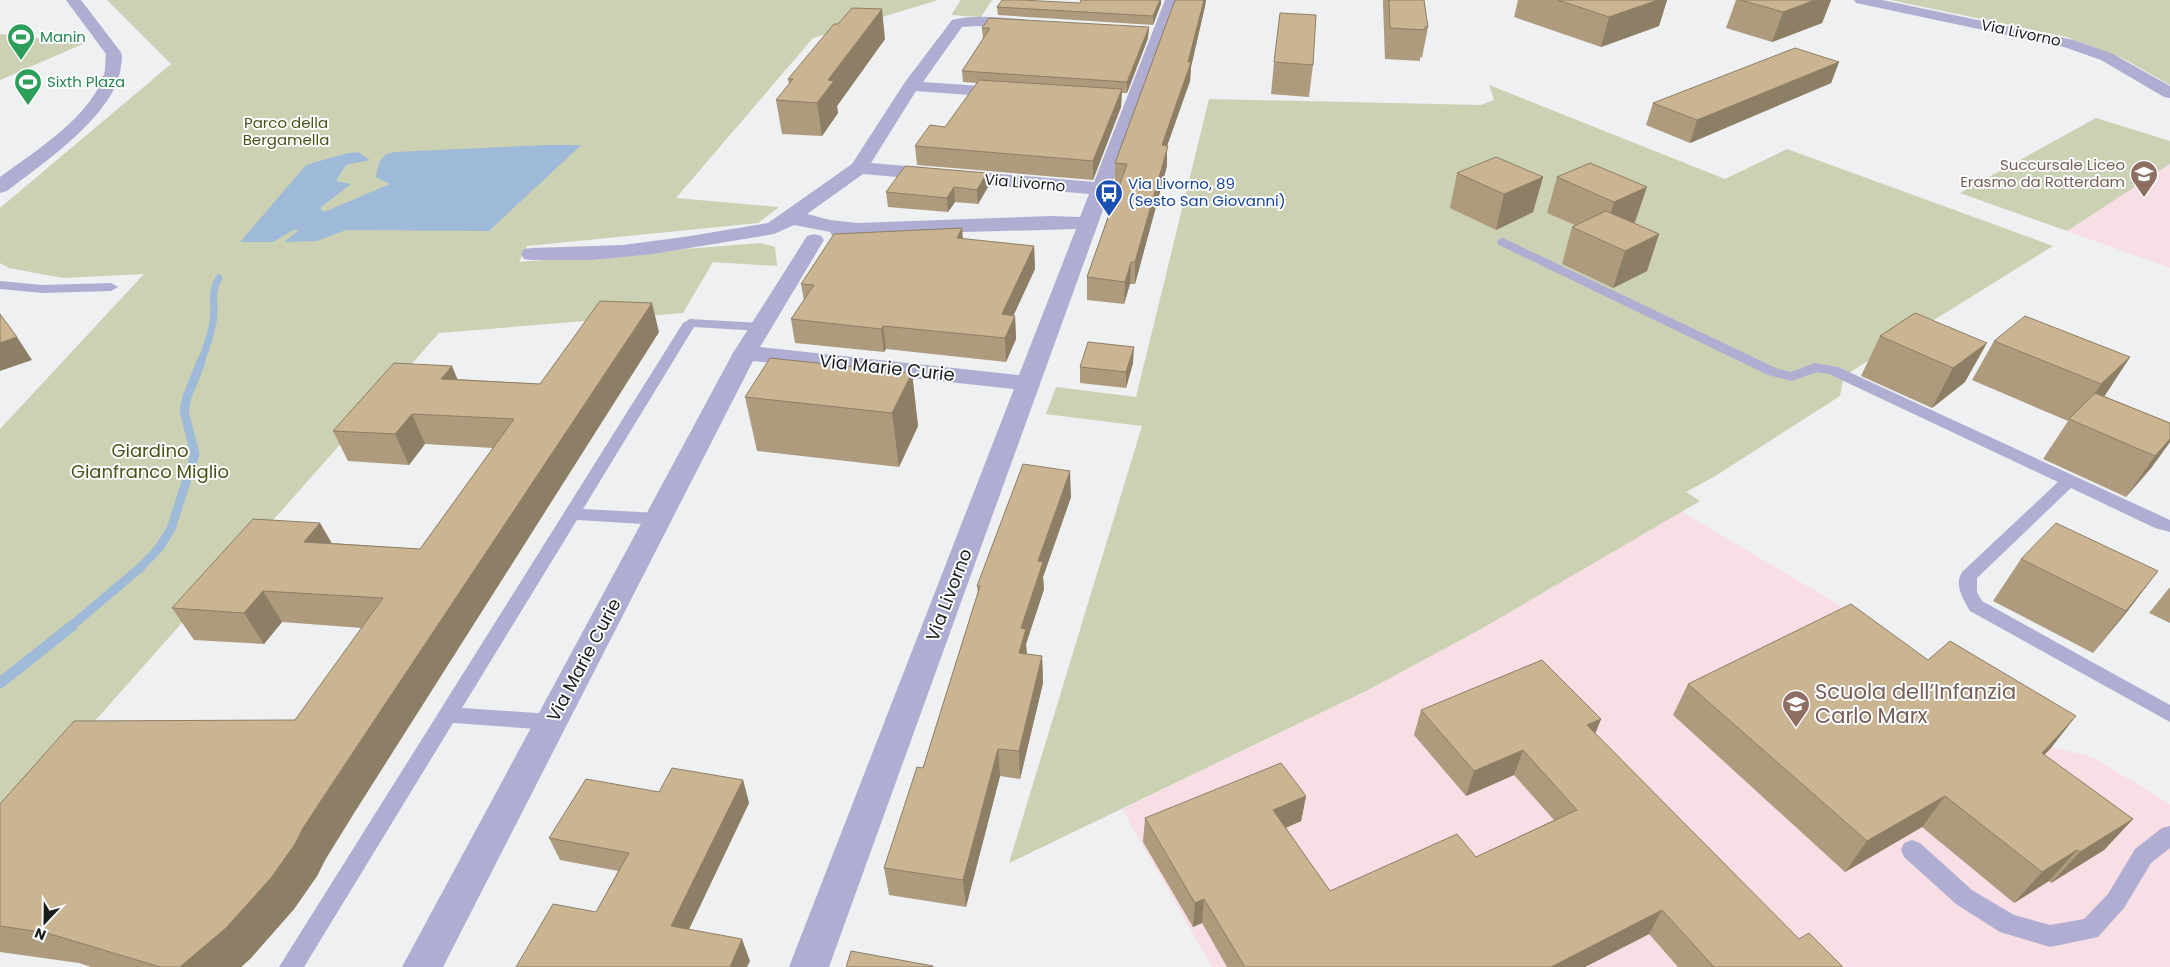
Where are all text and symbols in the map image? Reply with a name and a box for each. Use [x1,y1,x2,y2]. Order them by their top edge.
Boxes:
street label: Via Livorno [1979,14,2063,51]
sports icon: Manin [6,22,36,61]
place label: Manin [40,26,86,47]
sports icon: Sixth Plaza [13,67,43,106]
place label: Sixth Plaza [47,71,125,92]
park label: Parco della Bergamella [243,112,329,150]
place label: Succursale Liceo Erasmo da Rotterdam [1960,154,2125,192]
school or university icon: Succursale Liceo Erasmo da Rotterdam [2129,159,2159,198]
street label: Via Livorno [984,169,1066,196]
place label: Via Livorno, 89 (Sesto San Giovanni) [1128,173,1286,211]
bus stop icon: Via Livorno, 89 (Sesto San Giovanni) [1094,178,1124,217]
street label: Via Marie Curie [818,348,956,387]
park label: Giardino Gianfranco Miglio [71,438,229,484]
street label: Via Livorno [919,545,978,645]
street label: Via Marie Curie [541,594,627,726]
place label: Scuola dell’Infanzia Carlo Marx [1815,677,2016,730]
school or university icon: Scuola dell’Infanzia Carlo Marx [1781,689,1811,728]
north arrow [20,897,70,947]
text: N [32,923,49,945]

